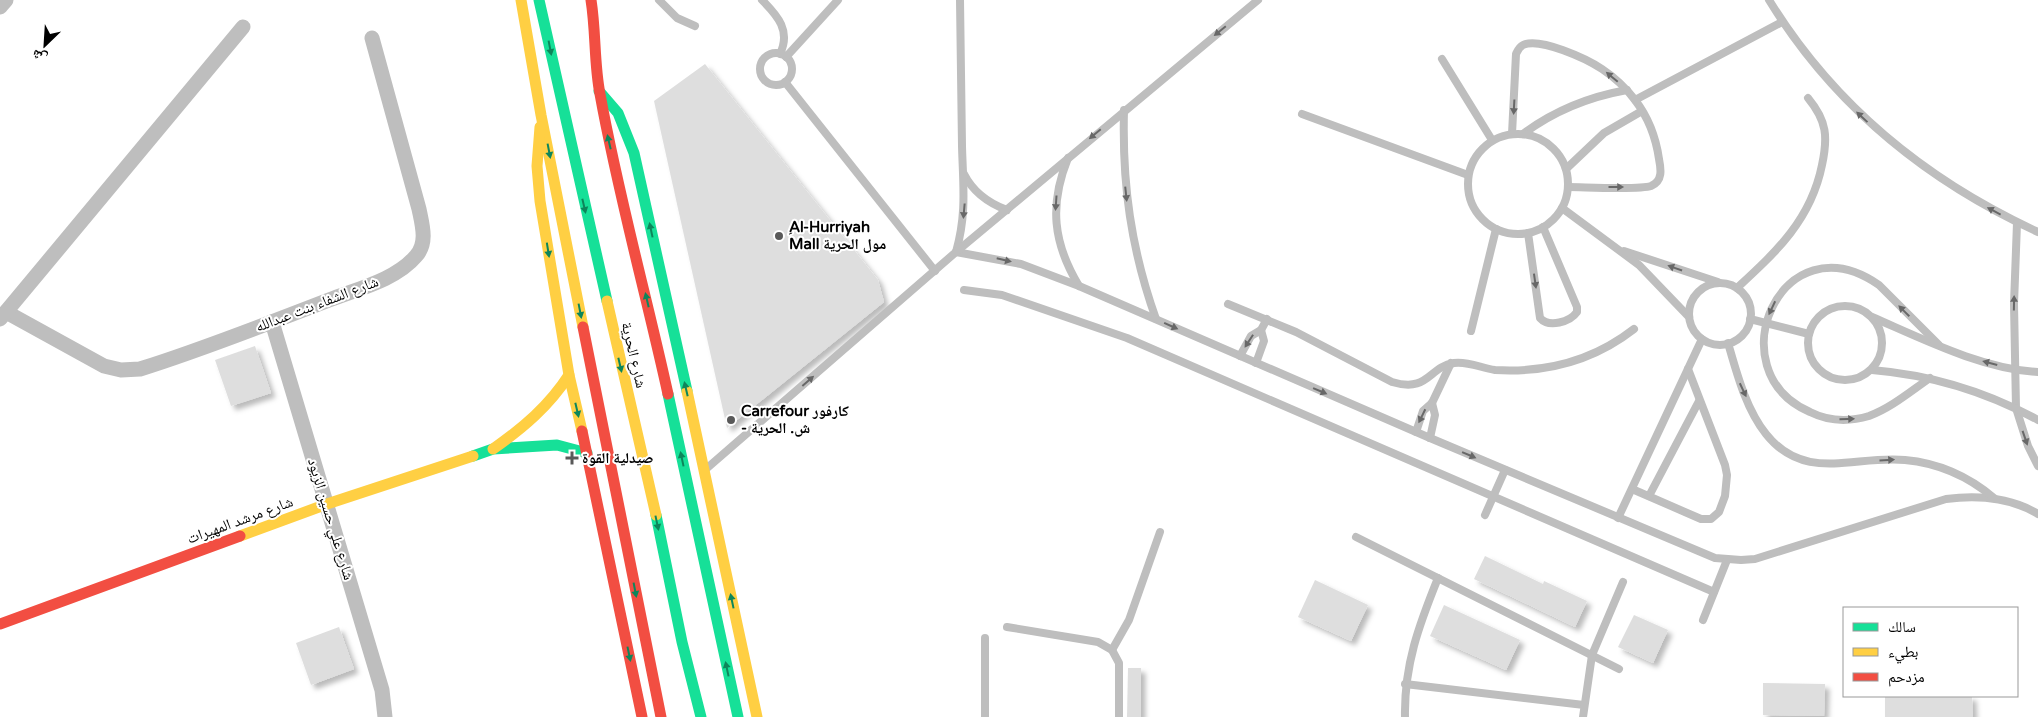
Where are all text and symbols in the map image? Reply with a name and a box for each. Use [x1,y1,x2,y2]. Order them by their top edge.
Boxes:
north arrow [20,20,70,70]
one-way arrow [1214,26,1227,37]
one-way arrow [546,40,554,56]
text: ش [29,45,50,67]
one-way arrow [1606,72,1619,83]
one-way arrow [1509,100,1517,116]
one-way arrow [1857,111,1869,123]
one-way arrow [1088,129,1101,140]
one-way arrow [605,135,613,150]
one-way arrow [545,144,553,160]
one-way arrow [1609,183,1625,191]
one-way arrow [1122,186,1130,202]
one-way arrow [1052,195,1060,211]
one-way arrow [580,199,588,214]
one-way arrow [960,204,968,220]
one-way arrow [1988,206,2001,215]
place label: ِAl-Hurriyah Mall مول الحرية [789,218,886,253]
one-way arrow [647,222,655,238]
marker: ِAl-Hurriyah Mall مول الحرية [773,230,785,242]
one-way arrow [545,242,553,258]
one-way arrow [997,256,1012,264]
one-way arrow [1667,263,1682,271]
street label: شارع الشفاء بنت عبدالله [253,272,381,337]
one-way arrow [1531,273,1539,289]
one-way arrow [643,293,651,308]
one-way arrow [2011,295,2019,311]
one-way arrow [1767,301,1775,315]
one-way arrow [576,303,584,318]
one-way arrow [1898,305,1910,317]
street label: شارع الحرية [617,320,650,390]
one-way arrow [1164,322,1178,330]
one-way arrow [1244,334,1254,348]
one-way arrow [616,357,624,372]
one-way arrow [1983,359,1998,367]
one-way arrow [801,376,814,387]
one-way arrow [682,382,690,397]
one-way arrow [1740,383,1748,397]
one-way arrow [1313,387,1327,395]
one-way arrow [574,402,582,418]
place label: Carrefour كارفور - ش. الحرية [741,402,849,437]
one-way arrow [1418,409,1426,423]
marker: Carrefour كارفور - ش. الحرية [725,414,737,426]
one-way arrow [1839,415,1855,423]
one-way arrow [2022,430,2029,445]
place label: صيدلية القوة [582,449,654,467]
marker: صيدلية القوة [566,452,578,464]
one-way arrow [678,452,686,467]
one-way arrow [1462,452,1477,460]
one-way arrow [1879,455,1895,463]
street label: شارع علي حسين الزيود [301,456,358,583]
street label: شارع مرشد المهيرات [185,492,296,548]
one-way arrow [653,516,661,531]
one-way arrow [632,583,640,599]
one-way arrow [728,593,736,608]
legend [1843,607,2018,697]
text: سالك [1888,618,1916,636]
text: بطيء [1888,643,1918,664]
one-way arrow [625,647,633,662]
one-way arrow [723,662,731,677]
text: مزدحم [1888,668,1925,687]

